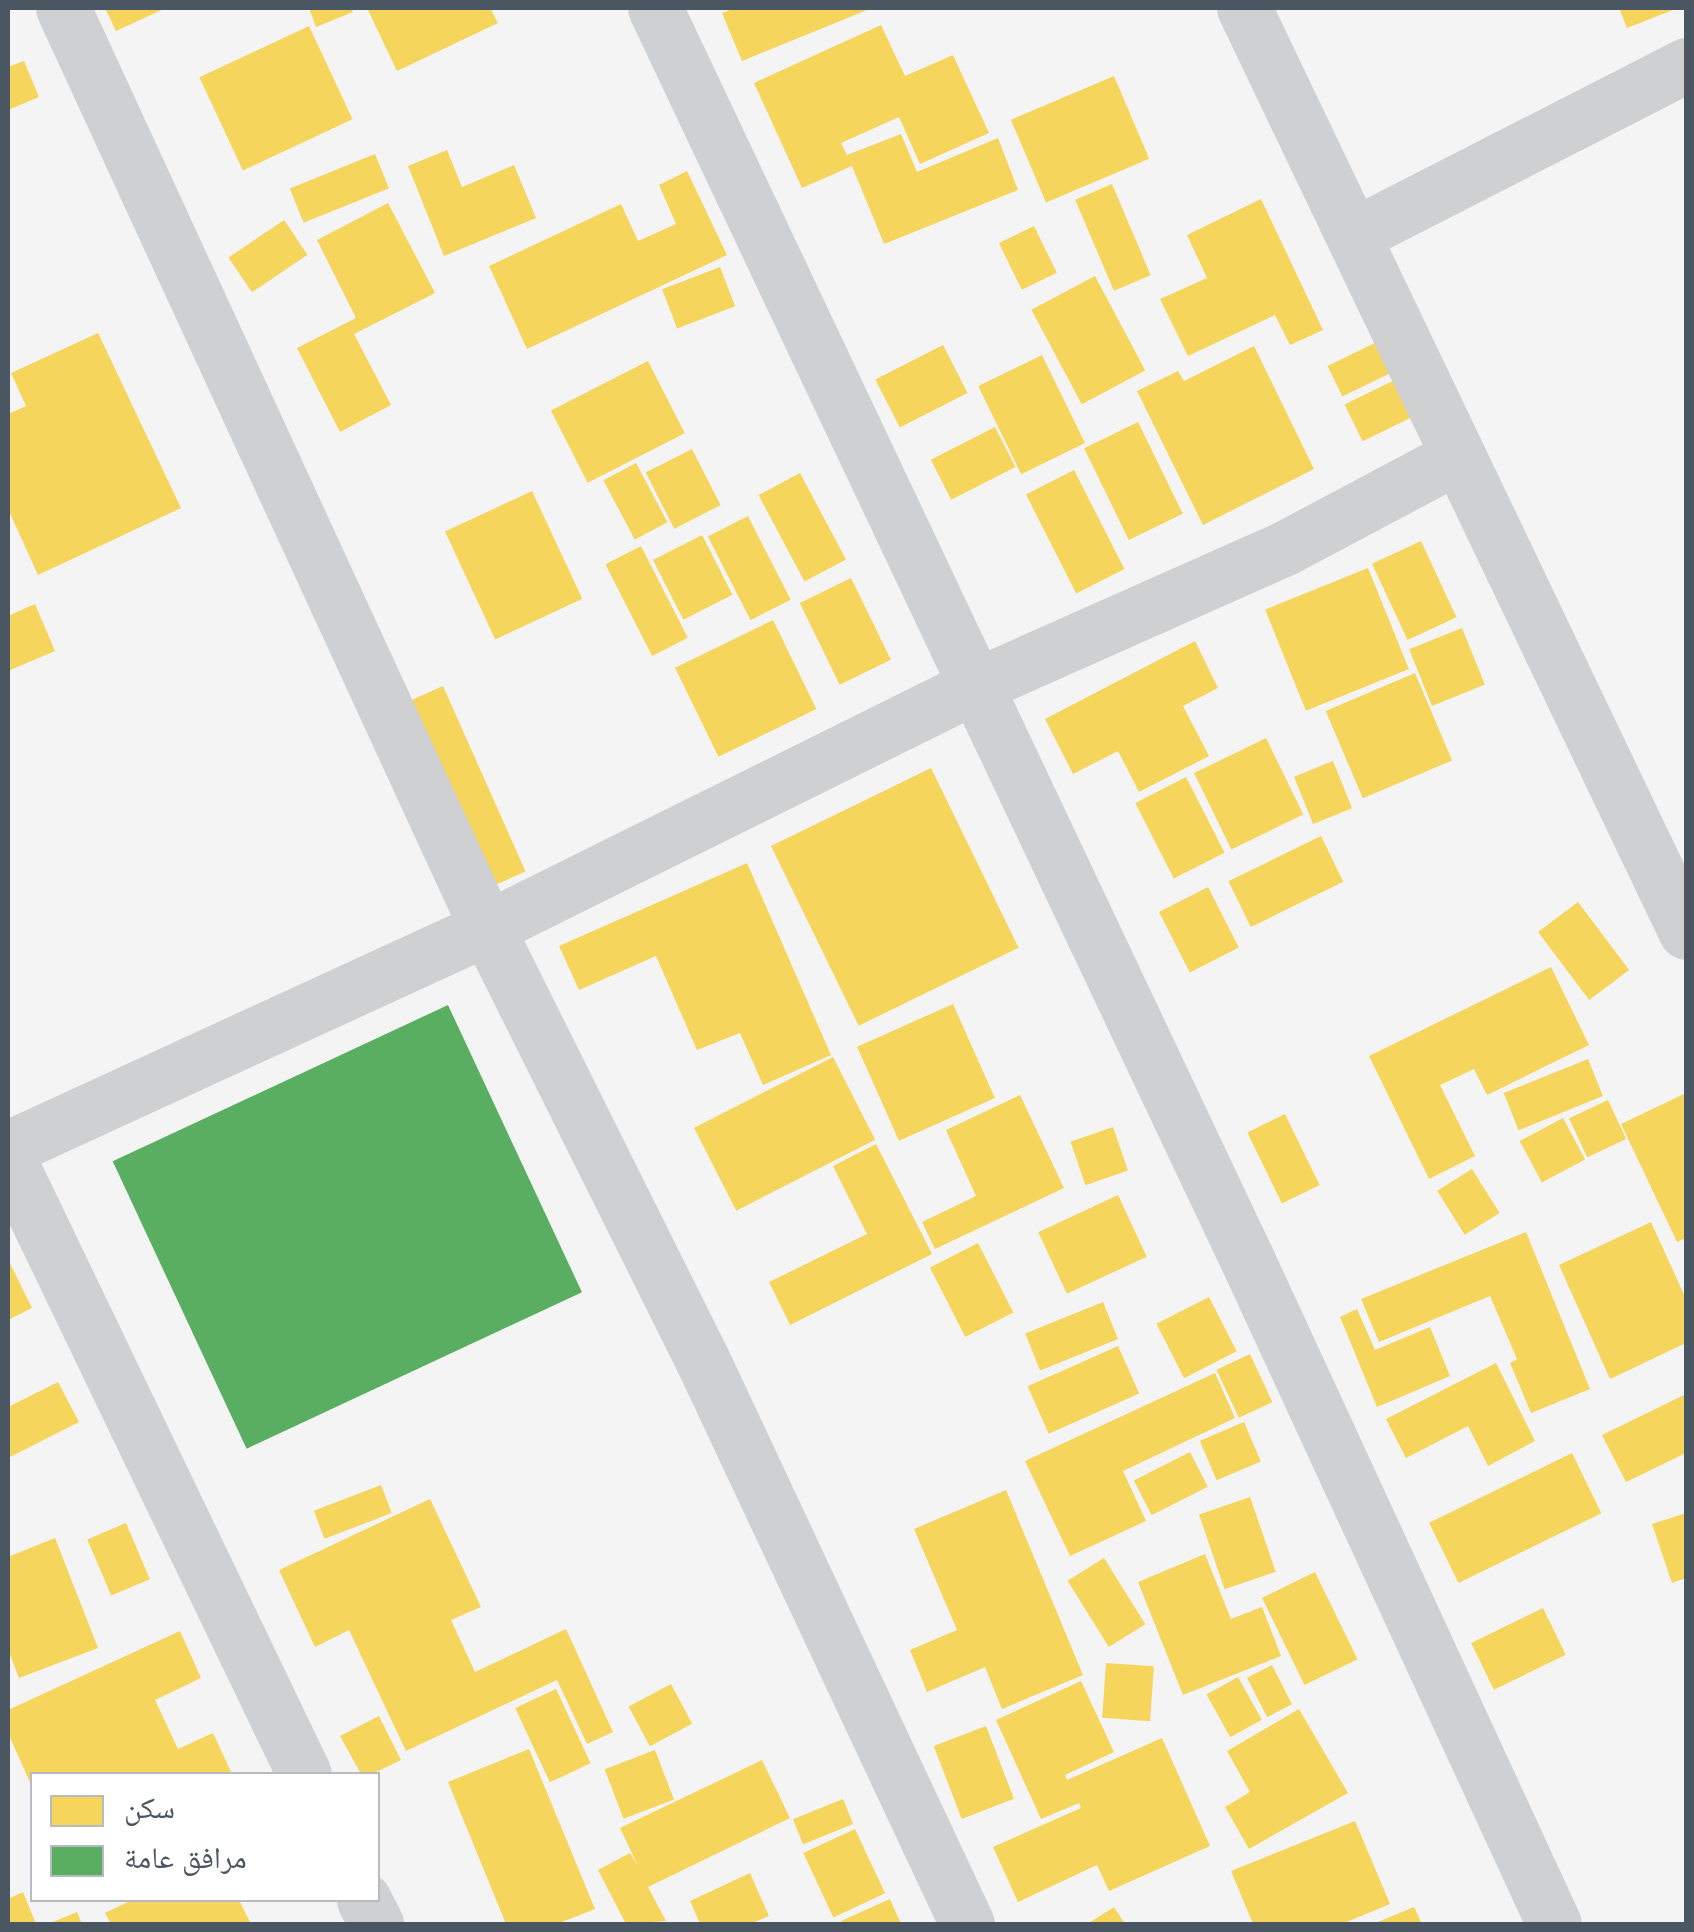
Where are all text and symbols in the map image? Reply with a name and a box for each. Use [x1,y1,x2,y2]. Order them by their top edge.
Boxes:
legend [30,1772,380,1902]
text: سكن [124,1788,175,1827]
text: مرافق عامة [124,1838,247,1877]

